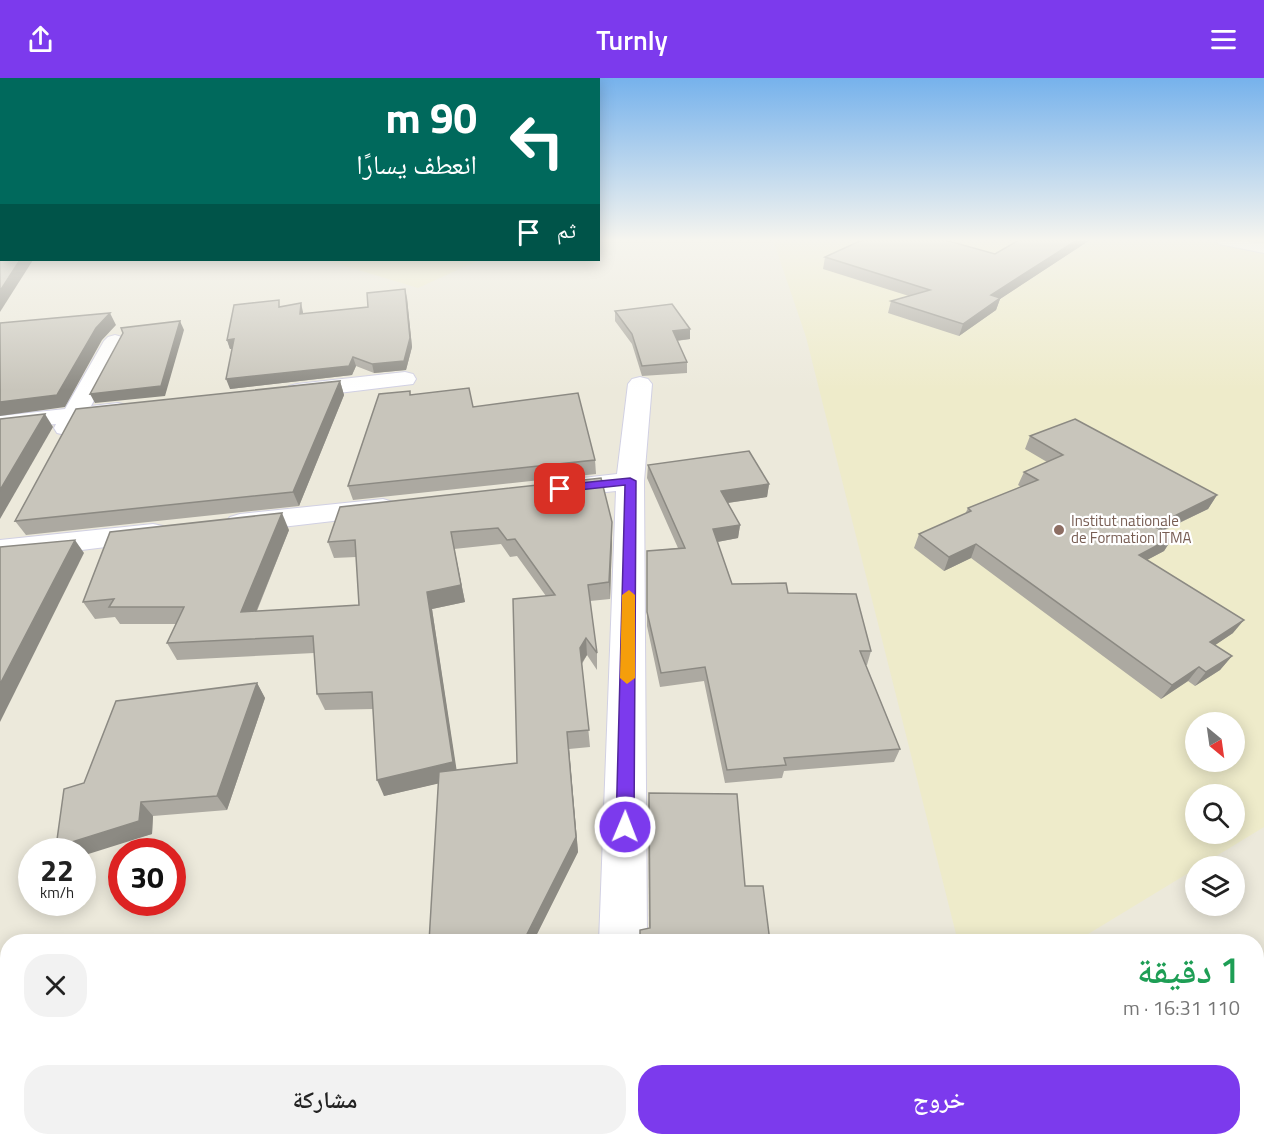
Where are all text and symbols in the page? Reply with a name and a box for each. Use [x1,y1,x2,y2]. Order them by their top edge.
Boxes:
text: Turnly [596,19,668,60]
icon: share [24,23,57,56]
icon: menu [1207,23,1240,56]
text: 90 m [385,85,477,149]
icon: left [498,102,576,180]
text: انعطف يسارًا [356,143,477,184]
text: ثم [557,213,576,247]
icon: arrive [512,216,545,249]
pin [534,463,585,514]
icon: arrive [543,472,576,505]
place label: Institut nationale de Formation ITMA [1071,509,1192,549]
marker: Institut nationale de Formation ITMA [1052,523,1066,537]
north arrow [1185,712,1245,772]
map controls [1185,712,1245,916]
button: search [1185,784,1245,844]
position arrow [593,795,657,859]
speed limit sign: 30 [108,838,186,916]
text: 22 [40,847,74,893]
button: layers [1185,856,1245,916]
text: km/h [40,881,74,904]
text: 1 دقيقة [1137,942,1240,997]
button: close [24,954,87,1017]
text: 110 m · 16:31 [1123,992,1240,1023]
button: مشاركة [24,1065,626,1134]
button: خروج [638,1065,1240,1134]

